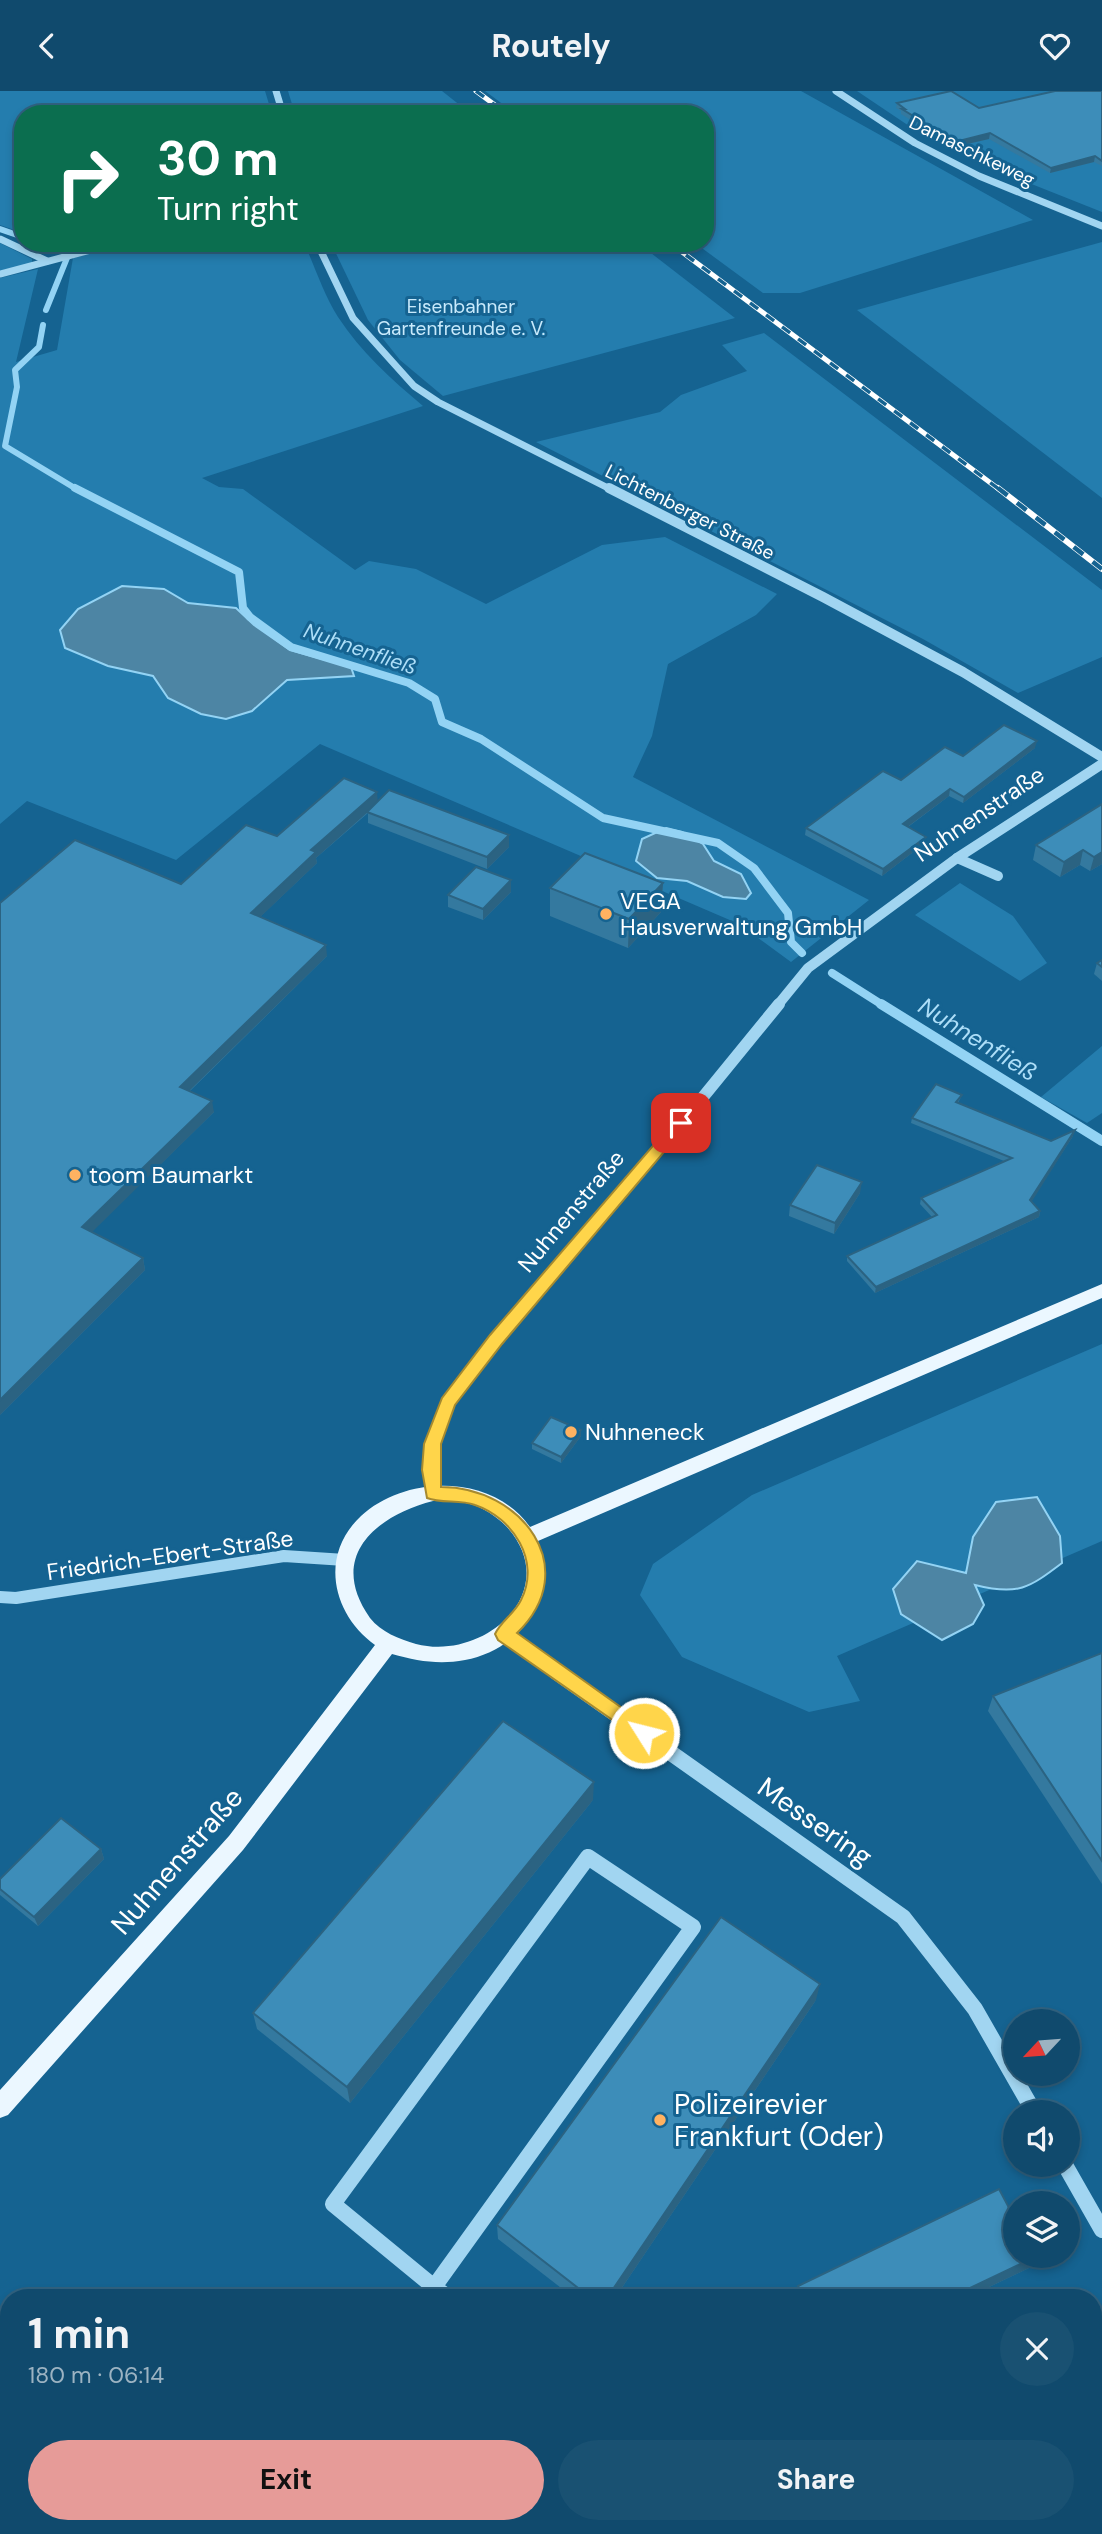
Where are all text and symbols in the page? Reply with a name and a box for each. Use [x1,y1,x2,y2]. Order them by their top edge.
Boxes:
text: Routely [491,25,611,67]
icon: back [28,27,66,65]
icon: heart [1036,27,1074,65]
street label: Damaschkeweg [905,110,1039,192]
text: 30 m [157,126,279,190]
icon: right [42,133,133,224]
text: Turn right [157,188,299,230]
park label: Eisenbahner Gartenfreunde e. V. [377,294,545,341]
street label: Lichtenberger Straße [601,458,779,566]
water label: Nuhnenfließ [300,617,420,681]
street label: Nuhnenstraße [908,759,1050,869]
place label: VEGA Hausverwaltung GmbH [620,886,863,942]
marker: VEGA Hausverwaltung GmbH [598,906,614,922]
water label: Nuhnenfließ [913,990,1043,1088]
pin [651,1093,711,1153]
icon: arrive [662,1104,700,1142]
street label: Nuhnenstraße [511,1144,631,1278]
place label: toom Baumarkt [89,1160,253,1190]
marker: toom Baumarkt [67,1167,83,1183]
place label: Nuhneneck [585,1417,705,1447]
marker: Nuhneneck [563,1424,579,1440]
street label: Friedrich-Ebert-Straße [45,1523,295,1587]
position arrow [607,1696,681,1770]
street label: Messering [750,1769,880,1875]
street label: Nuhnenstraße [103,1780,251,1942]
north arrow [1003,2009,1080,2086]
map controls [1003,2009,1080,2268]
place label: Polizeirevier Frankfurt (Oder) [674,2086,884,2155]
button: sound [1003,2100,1080,2177]
marker: Polizeirevier Frankfurt (Oder) [652,2112,668,2128]
button: layers [1003,2191,1080,2268]
text: 1 min [28,2306,130,2361]
button: close [1000,2312,1074,2386]
text: 180 m · 06:14 [28,2360,164,2390]
button: Exit [28,2440,544,2520]
button: Share [558,2440,1074,2520]

